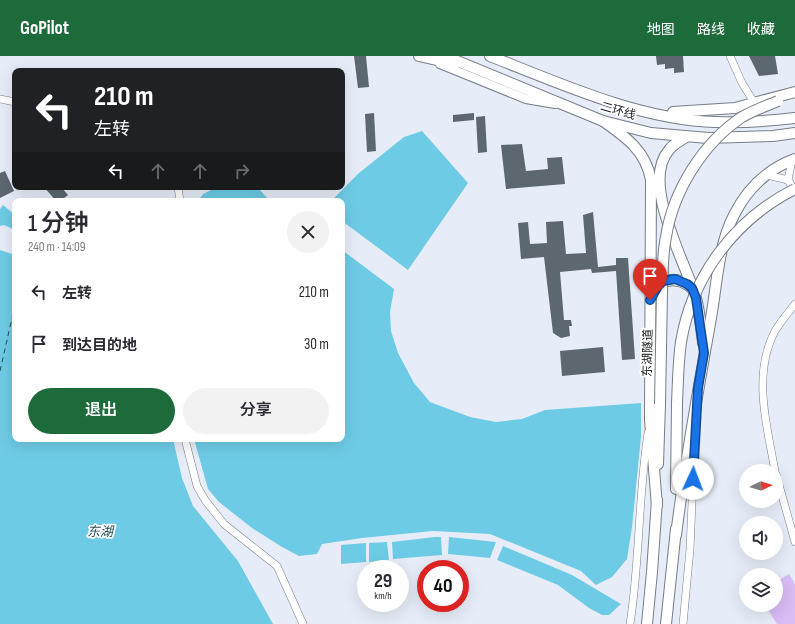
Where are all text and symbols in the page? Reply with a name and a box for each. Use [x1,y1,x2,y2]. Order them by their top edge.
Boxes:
text: GoPilot [20,17,69,40]
text: 地图 [647,21,675,38]
text: 路线 [697,21,725,38]
text: 收藏 [747,21,775,38]
text: 210 m [94,80,154,113]
icon: left [28,84,80,136]
street label: 二环线 [599,99,637,123]
text: 左转 [94,119,130,140]
icon: left [105,160,127,182]
icon: ahead [147,160,169,182]
icon: ahead [189,160,211,182]
icon: right [231,160,253,182]
text: 1 分钟 [28,209,89,238]
button: close [287,211,329,253]
text: 240 m · 14:09 [28,239,86,255]
pin [633,259,667,300]
icon: arrive [639,265,661,287]
icon: left [28,281,50,303]
text: 210 m [299,283,329,302]
text: 左转 [62,284,92,303]
street label: 东湖隧道 [640,329,656,377]
icon: arrive [28,333,50,355]
text: 30 m [304,335,329,354]
text: 到达目的地 [62,336,137,355]
button: 退出 [28,388,175,434]
button: 分享 [183,388,329,434]
position arrow [672,458,714,500]
north arrow [739,464,783,508]
map controls [739,464,783,612]
button: sound [739,516,783,560]
water label: 东湖 [87,524,115,540]
speed limit sign: 40 [417,560,469,612]
button: layers [739,568,783,612]
text: 29 [374,569,392,593]
text: km/h [374,590,392,602]

